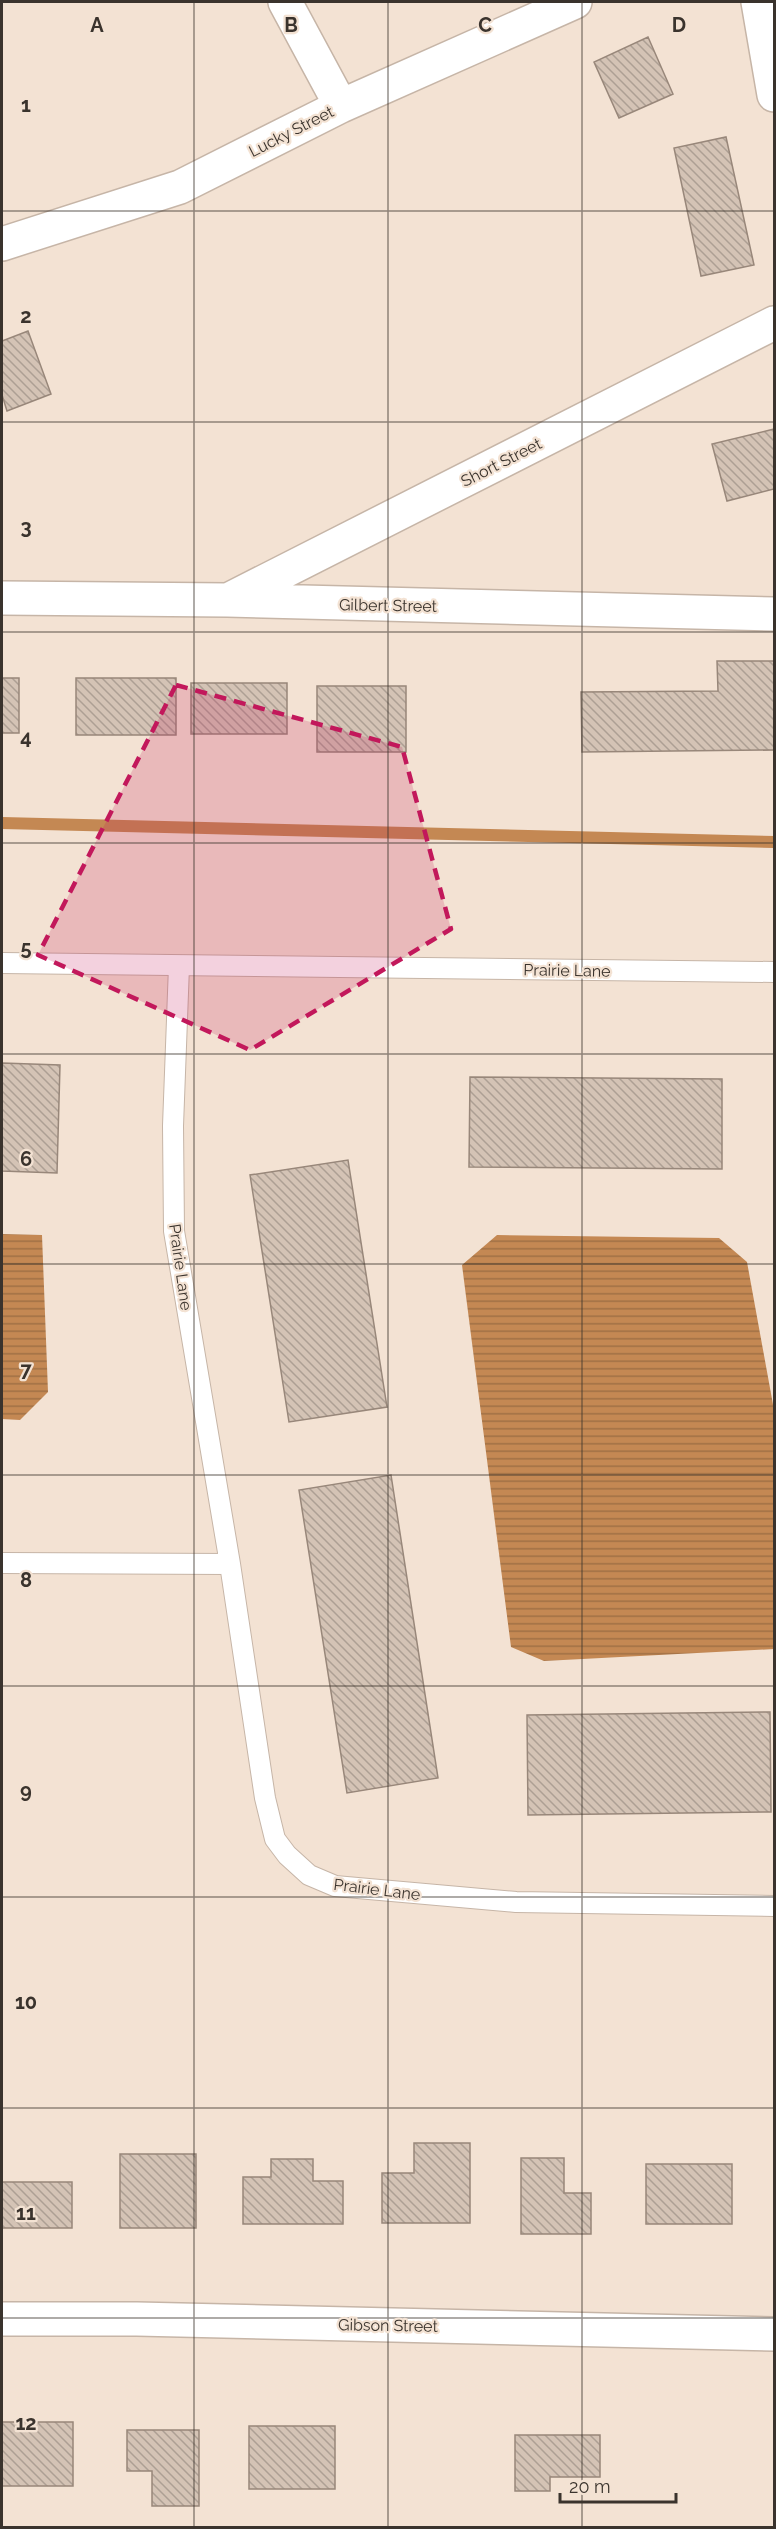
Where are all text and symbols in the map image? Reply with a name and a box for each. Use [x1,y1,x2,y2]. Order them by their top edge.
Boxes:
text: A [90,13,104,37]
text: B [284,13,298,37]
text: C [478,13,492,37]
text: D [672,13,686,37]
text: 1 [21,93,31,117]
street label: Lucky Street [246,102,337,161]
text: 2 [20,304,32,328]
street label: Short Street [458,434,545,491]
text: 3 [20,515,32,539]
street label: Gilbert Street [339,595,438,616]
text: 4 [20,725,32,749]
text: 5 [20,936,32,960]
street label: Prairie Lane [523,960,611,981]
text: 6 [20,1147,32,1171]
street label: Prairie Lane [165,1223,196,1312]
text: 7 [20,1358,32,1382]
text: 8 [20,1568,32,1592]
text: 9 [20,1779,32,1803]
street label: Prairie Lane [333,1875,421,1904]
text: 10 [15,1990,37,2014]
text: 11 [16,2201,36,2225]
street label: Gibson Street [338,2315,439,2336]
text: 12 [15,2411,37,2435]
scale bar [560,2466,676,2504]
text: 20 m [569,2476,611,2497]

